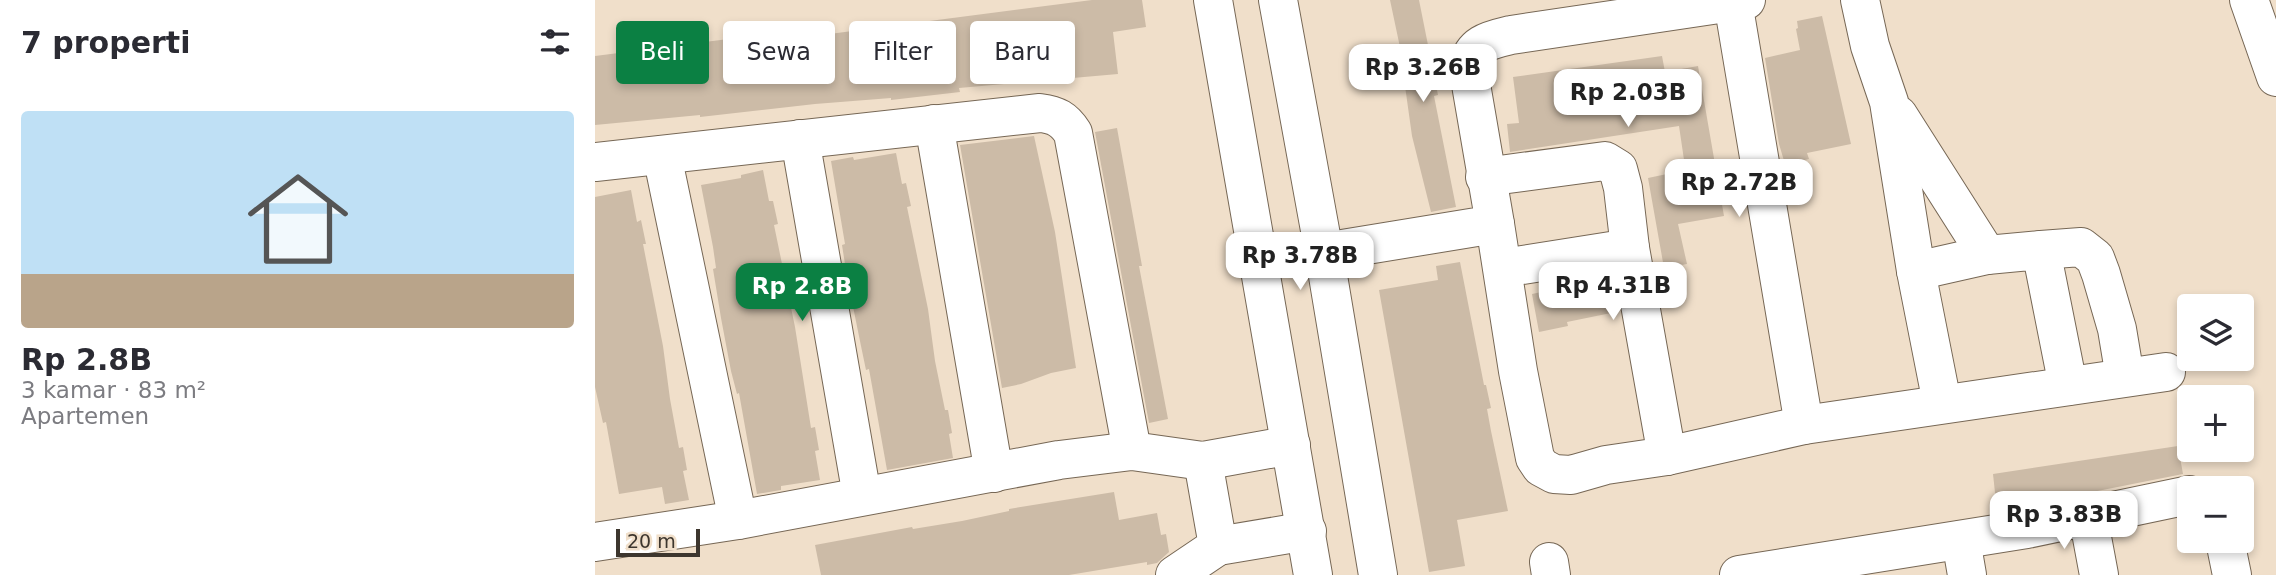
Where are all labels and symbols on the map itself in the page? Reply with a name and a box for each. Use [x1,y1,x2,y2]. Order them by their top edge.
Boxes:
pin: Rp 3.26B [1351,44,1495,104]
pin: Rp 2.03B [1556,69,1700,129]
pin: Rp 2.72B [1667,160,1811,219]
pin: Rp 3.78B [1228,232,1372,292]
pin: Rp 4.31B [1541,262,1685,322]
pin: Rp 2.8B [737,264,867,323]
pin: Rp 3.83B [1992,491,2136,551]
scale bar [616,526,700,558]

